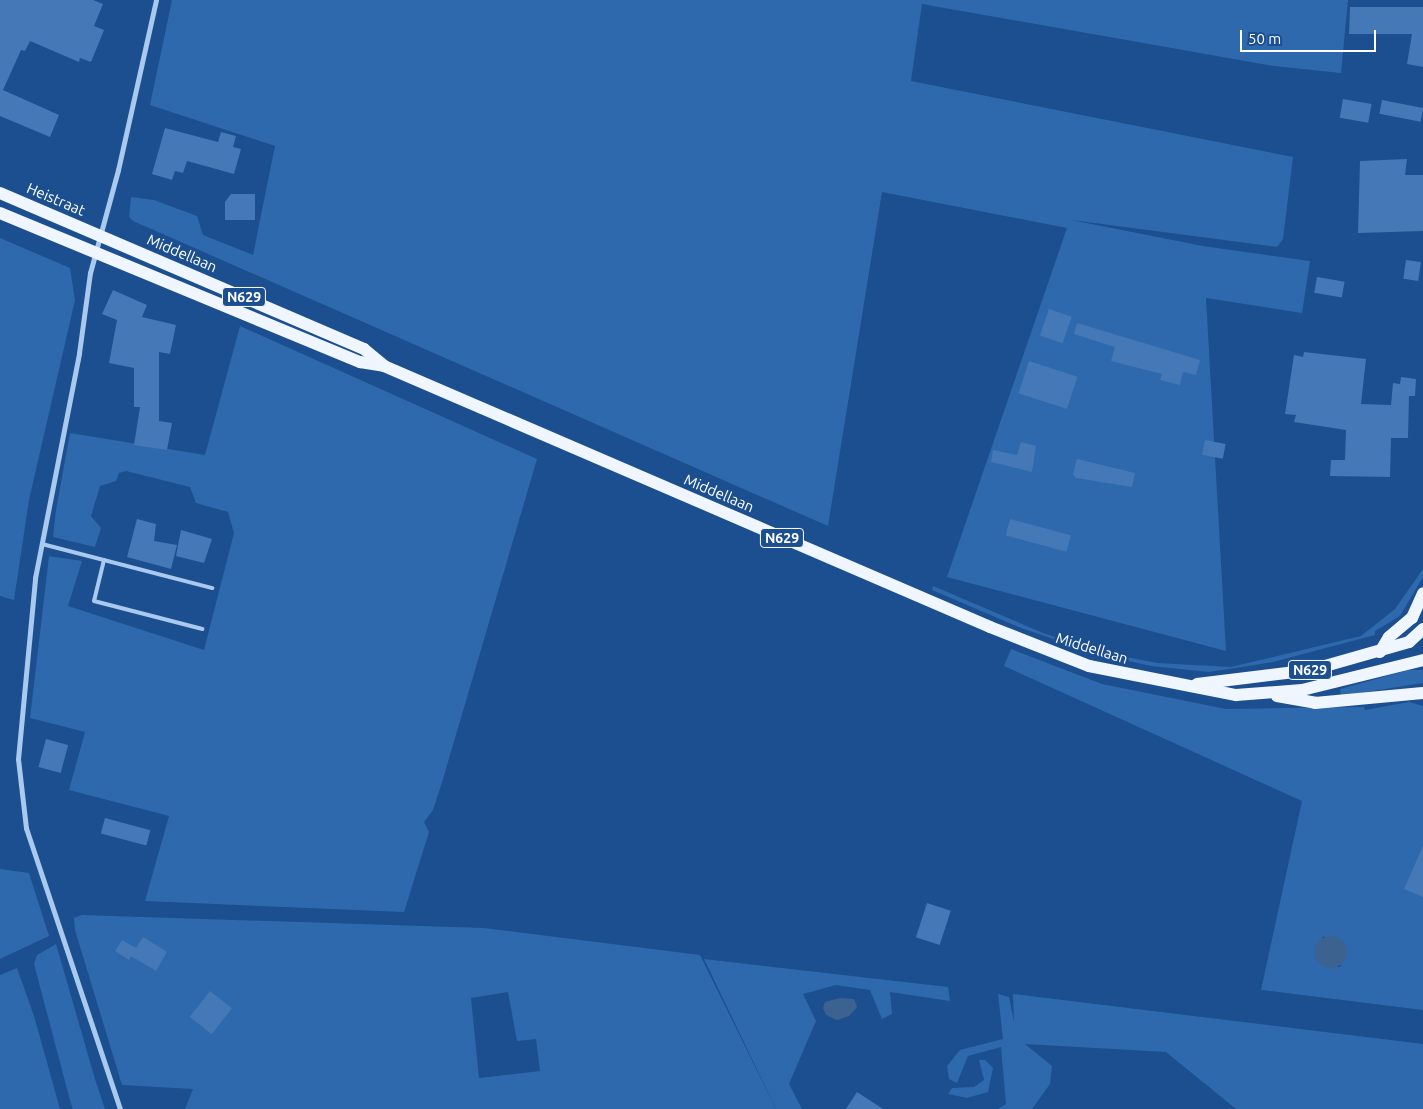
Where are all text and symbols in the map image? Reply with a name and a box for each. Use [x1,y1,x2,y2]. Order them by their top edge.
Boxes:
scale bar [1243,20,1379,52]
text: 50 m [1248,30,1281,47]
street label: Heistraat [24,179,88,219]
street label: Middellaan [144,230,220,276]
road number: N629 [222,286,266,308]
street label: Middellaan [681,470,757,516]
road number: N629 [760,526,804,550]
street label: Middellaan [1054,629,1130,667]
road number: N629 [1288,658,1332,682]

